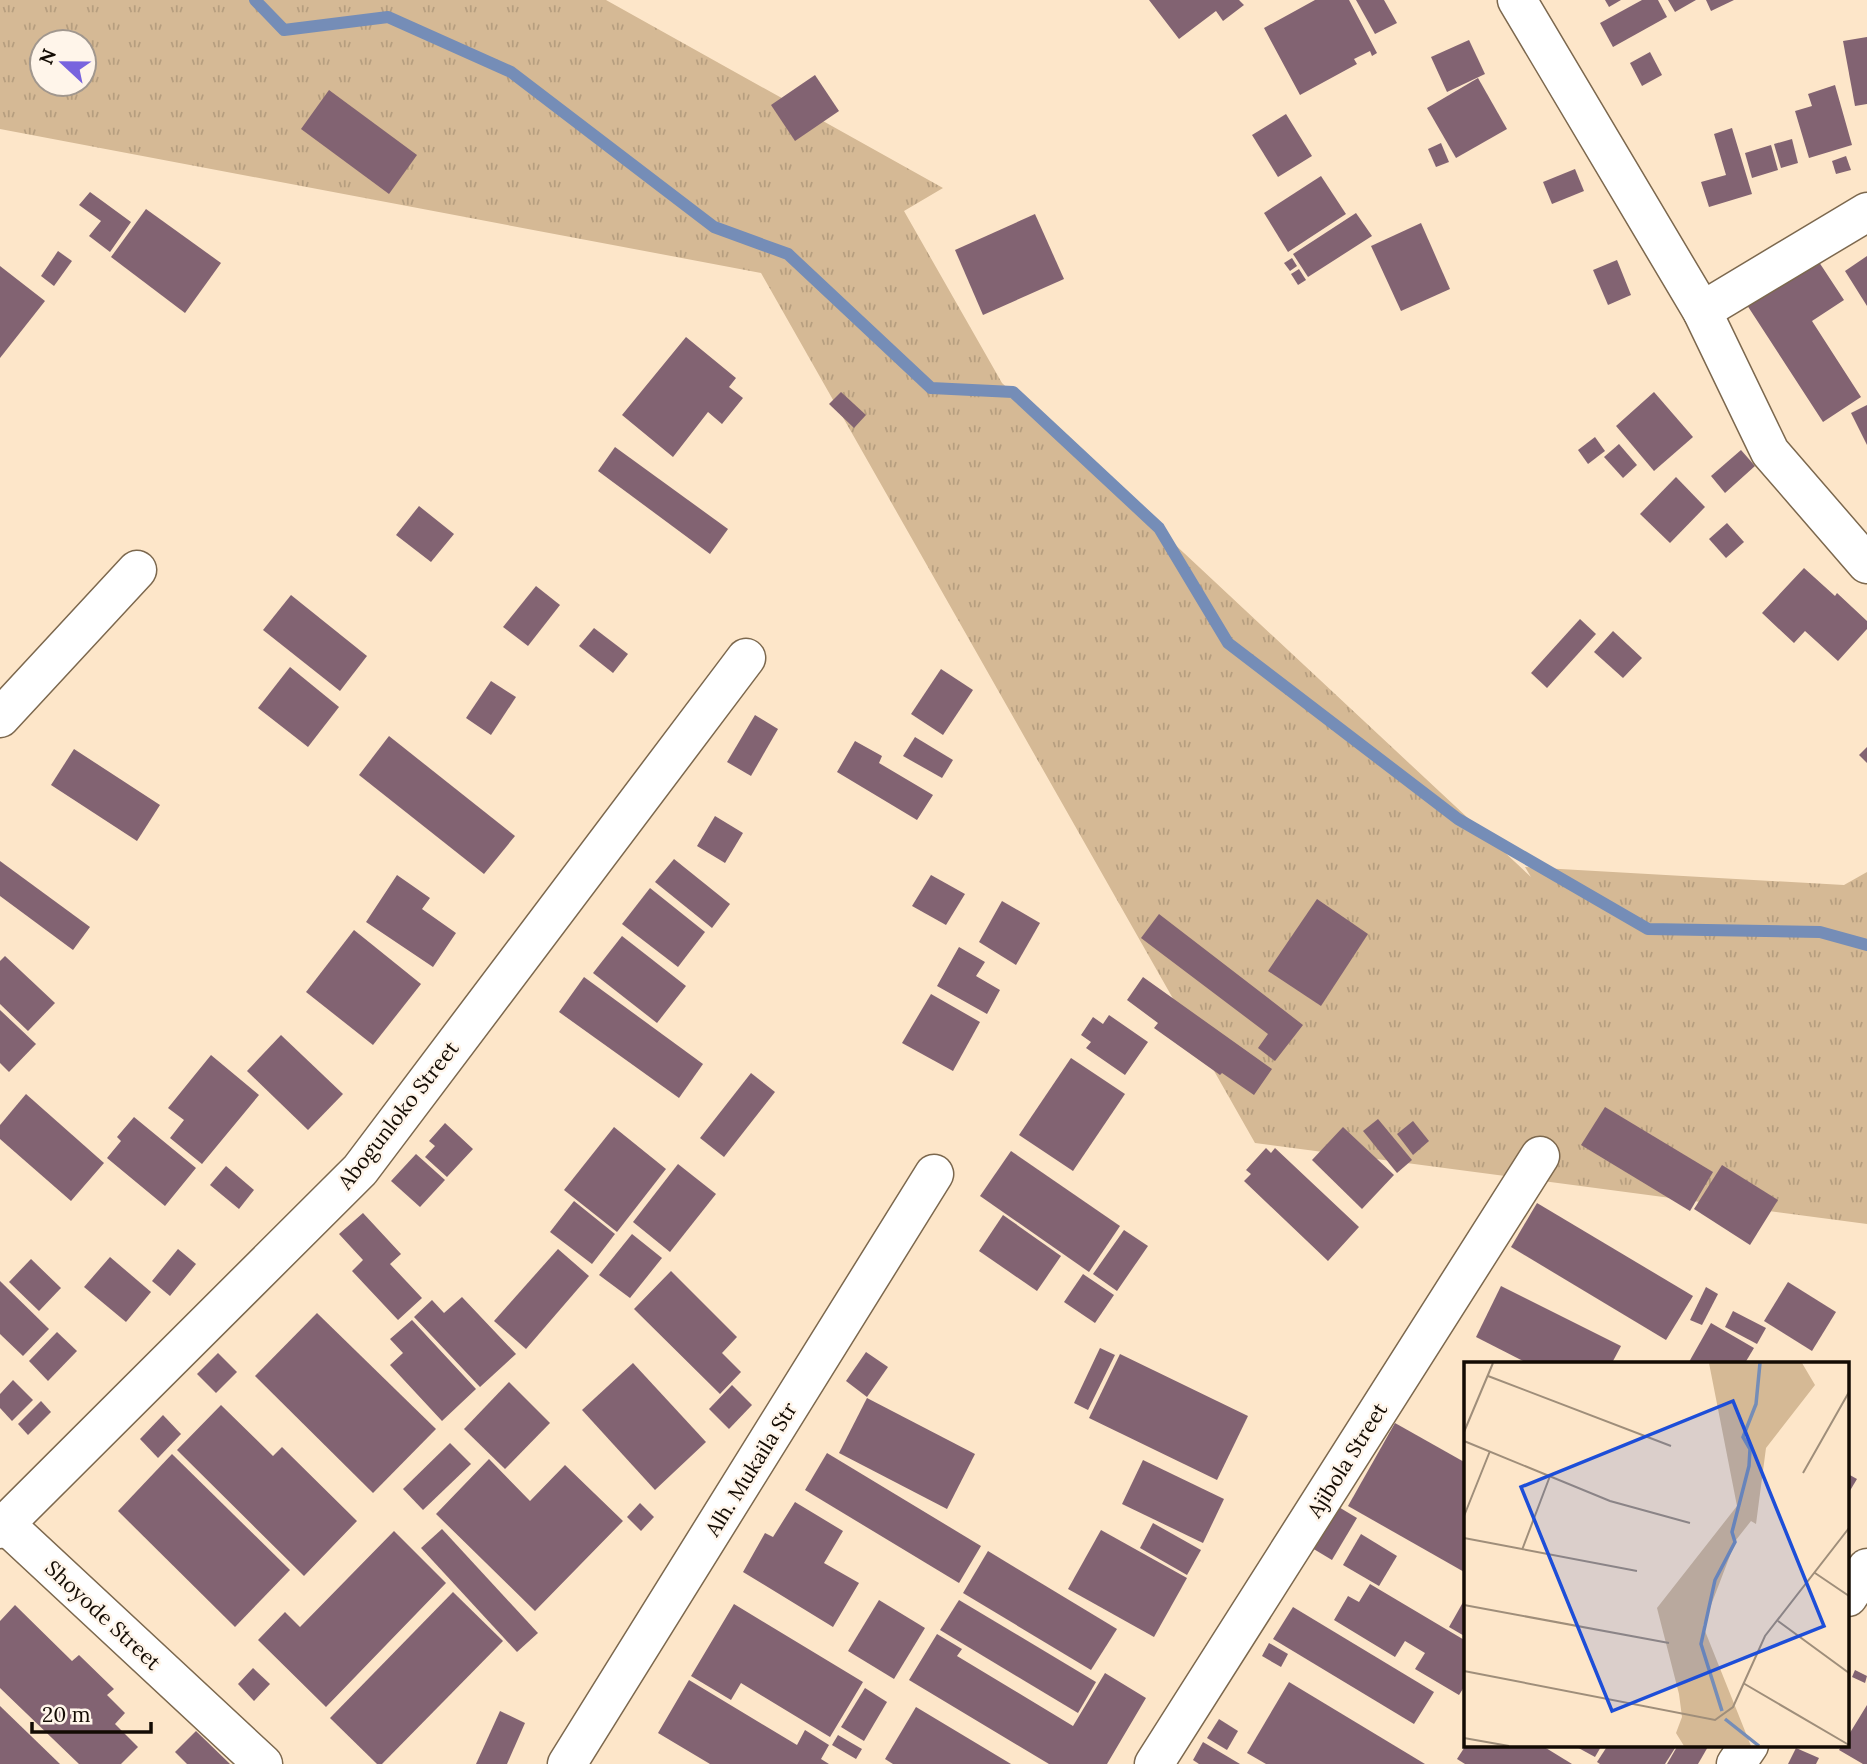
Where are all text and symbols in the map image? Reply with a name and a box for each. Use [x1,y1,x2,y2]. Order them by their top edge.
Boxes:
north arrow [28,28,98,98]
text: N [33,45,61,68]
street label: Abogunloko Street [331,1035,465,1195]
inset map [1464,1362,1850,1746]
street label: Alh. Mukaila Str [698,1397,803,1542]
street label: Ajibola Street [1300,1397,1394,1523]
street label: Shoyode Street [39,1554,167,1676]
scale bar [32,1690,150,1734]
text: 20 m [42,1701,91,1728]

